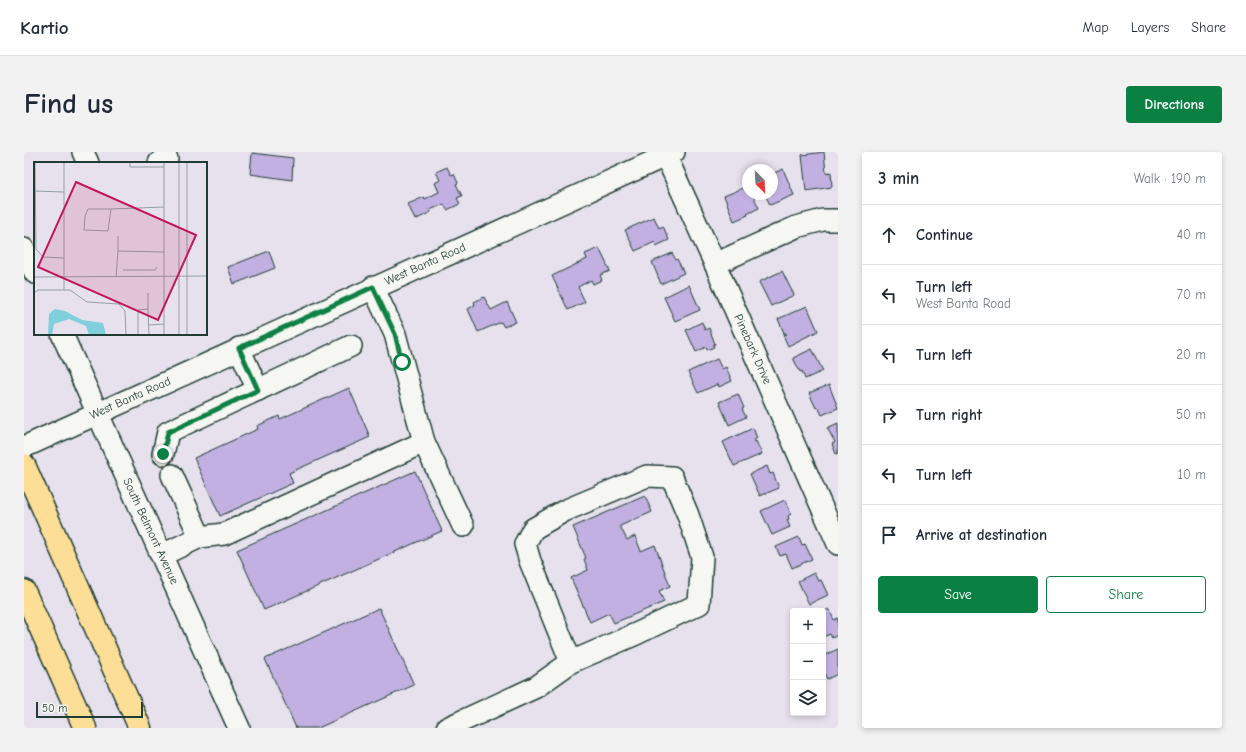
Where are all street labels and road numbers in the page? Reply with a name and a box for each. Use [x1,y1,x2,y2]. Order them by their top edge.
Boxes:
street label: West Banta Road [382,240,468,288]
street label: Pinebark Drive [731,312,775,386]
street label: West Banta Road [87,374,173,422]
street label: South Belmont Avenue [120,475,182,587]

